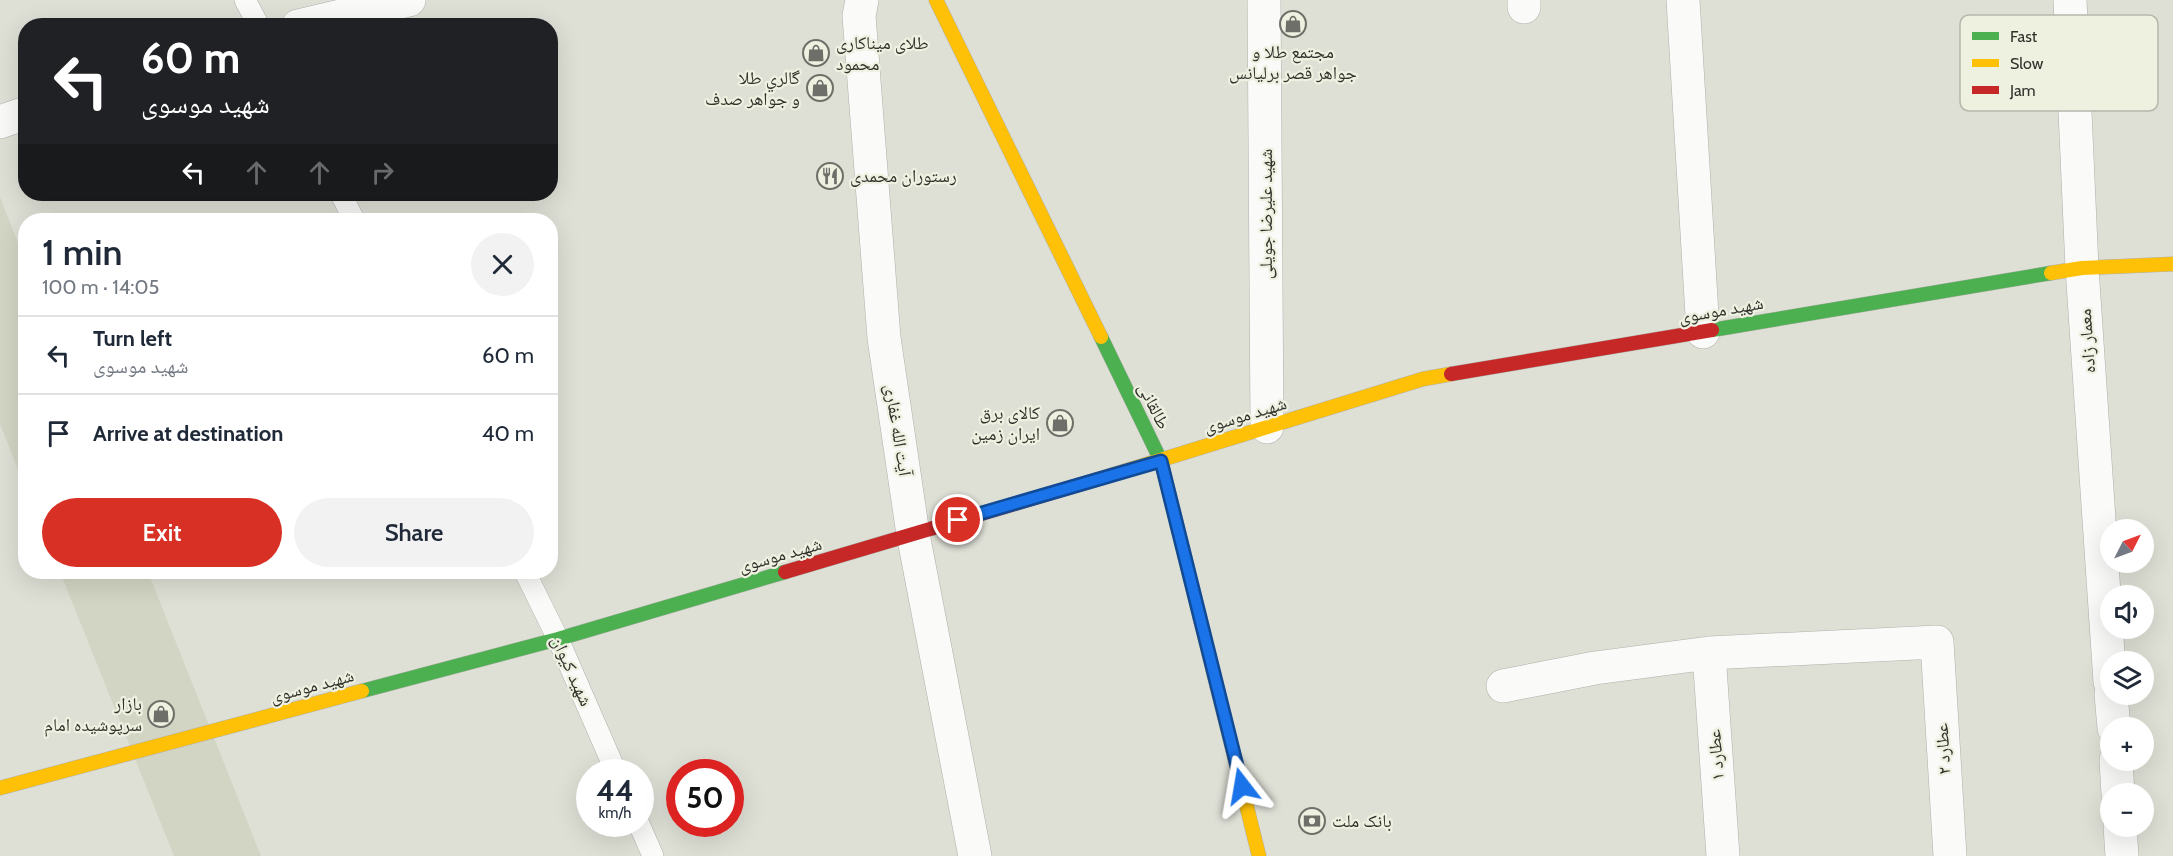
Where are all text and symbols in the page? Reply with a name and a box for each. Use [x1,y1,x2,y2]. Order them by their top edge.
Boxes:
shop icon: مجتمع طلا و جواهر قصر برليانس [1278,9,1308,39]
legend [1960,15,2158,111]
text: Fast [2010,27,2038,46]
text: 60 m [141,32,240,84]
place label: طلای میناکاری محمود [836,32,929,75]
shop icon: طلای میناکاری محمود [801,38,831,68]
place label: مجتمع طلا و جواهر قصر برليانس [1229,41,1357,84]
icon: left [42,42,120,120]
text: Slow [2010,54,2044,73]
place label: گالري طلا و جواهر صدف [705,67,801,110]
shop icon: گالري طلا و جواهر صدف [805,73,835,103]
text: Jam [2009,81,2036,100]
text: شهید موسوی [141,87,270,120]
street label: شهید علیرضا جویلی [1255,149,1277,279]
icon: left [177,156,210,189]
icon: ahead [240,156,273,189]
icon: ahead [303,156,336,189]
icon: right [366,156,399,189]
restaurant icon: رستوران محمدی [815,161,845,191]
place label: رستوران محمدی [850,165,957,187]
text: 1 min [42,230,122,274]
button: close [471,233,534,296]
text: 100 m · 14:05 [42,275,159,299]
street label: شهید موسوی [1677,292,1765,328]
street label: معمار زاده [2074,308,2100,374]
text: Turn left [93,325,172,352]
icon: left [42,339,75,372]
text: 60 m [482,342,534,369]
text: شهید موسوی [93,354,188,378]
street label: طالقانی [1133,379,1175,433]
street label: آیت الله غفاری [880,383,916,478]
street label: شهید موسوی [1201,392,1289,438]
place label: کالای برق ایران زمین [971,402,1041,445]
shop icon: کالای برق ایران زمین [1045,408,1075,438]
icon: arrive [42,417,75,450]
text: Arrive at destination [93,420,283,447]
text: 40 m [482,420,534,447]
pin [932,494,983,545]
button: Exit [42,498,282,567]
button: Share [294,498,534,567]
icon: arrive [941,503,974,536]
north arrow [2100,519,2154,573]
map controls [2100,519,2154,837]
street label: شهید موسوی [736,533,824,577]
button: sound [2100,585,2154,639]
street label: شهید کیوان [547,632,597,710]
button: layers [2100,651,2154,705]
street label: شهید موسوی [268,664,356,708]
place label: بازار سرپوشیده امام [44,693,142,737]
shop icon: بازار سرپوشیده امام [146,699,176,729]
button: + [2100,717,2154,771]
street label: عطارد ۲ [1931,723,1955,775]
street label: عطارد ۱ [1703,729,1729,781]
position arrow [1210,754,1274,818]
speed limit sign: 50 [666,759,744,837]
text: 44 [596,772,634,809]
button: − [2100,783,2154,837]
text: km/h [599,804,631,822]
bank icon: بانک ملت [1297,806,1327,836]
place label: بانک ملت [1332,810,1392,832]

